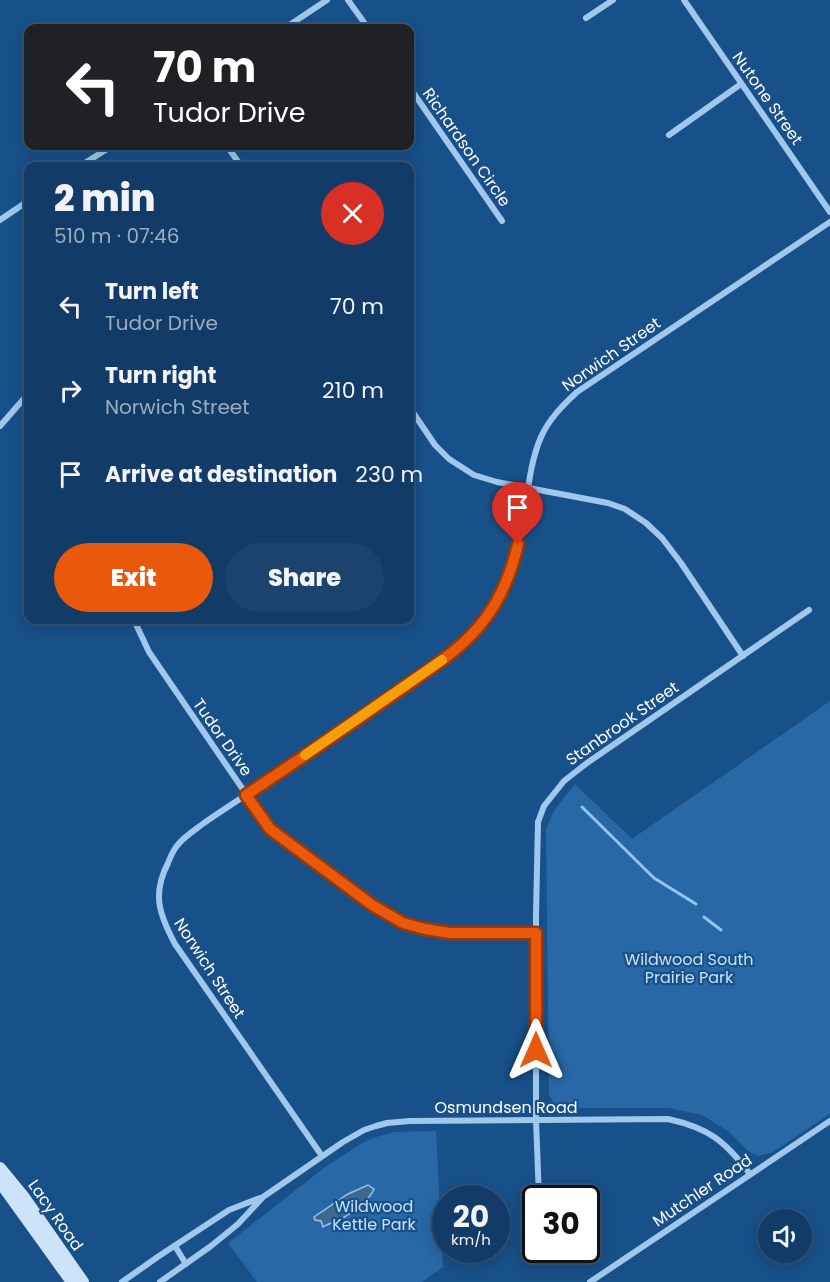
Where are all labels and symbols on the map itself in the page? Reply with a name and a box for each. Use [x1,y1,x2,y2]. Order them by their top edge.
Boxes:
street label: Nutone Street [727,47,808,150]
street label: Richardson Circle [417,83,516,211]
street label: Norwich Street [557,312,665,397]
pin [492,482,543,544]
street label: Stanbrook Street [561,676,683,771]
street label: Tudor Drive [187,694,258,781]
street label: Norwich Street [168,914,251,1023]
park label: Wildwood South Prairie Park [625,948,753,989]
position arrow [504,1018,568,1082]
street label: Osmundsen Road [434,1096,578,1119]
street label: Mutchler Road [648,1149,757,1232]
street label: Lacy Road [23,1175,89,1256]
speed limit sign: 30 [522,1185,600,1263]
park label: Wildwood Kettle Park [332,1195,417,1236]

